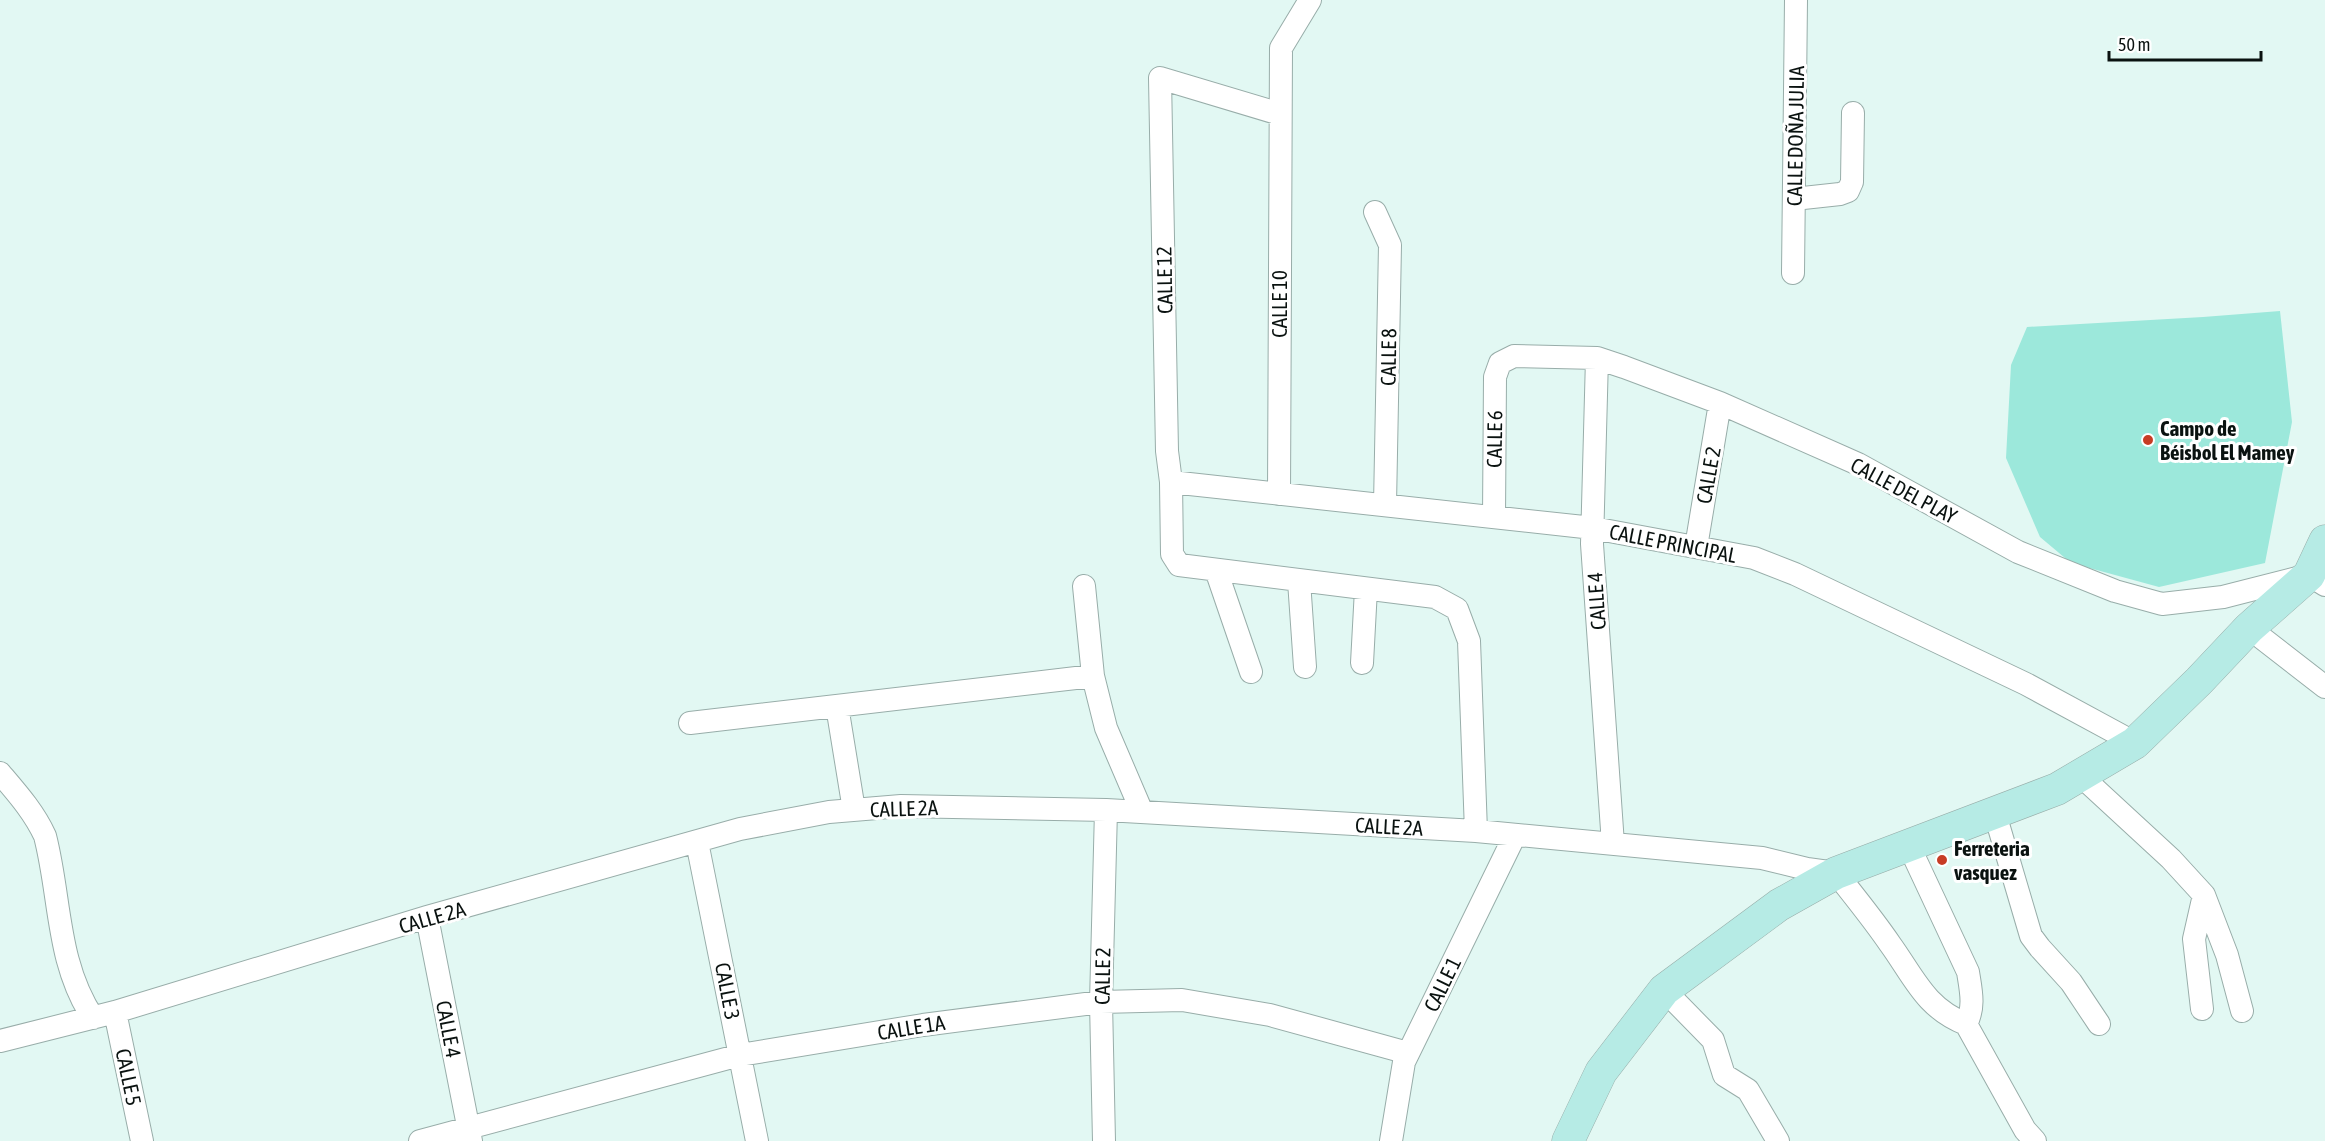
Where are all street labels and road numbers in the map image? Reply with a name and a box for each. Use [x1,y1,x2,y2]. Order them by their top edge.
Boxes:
street label: CALLE DOÑA JULIA [1782,65,1808,206]
street label: CALLE 12 [1151,246,1177,314]
street label: CALLE 10 [1267,270,1291,338]
street label: CALLE 8 [1375,328,1401,386]
street label: CALLE 6 [1481,410,1507,468]
street label: CALLE 2 [1691,445,1725,505]
street label: CALLE DEL PLAY [1847,452,1962,528]
street label: CALLE PRINCIPAL [1607,519,1739,567]
street label: CALLE 4 [1582,571,1610,631]
street label: CALLE 2A [870,795,939,821]
street label: CALLE 2A [1354,812,1424,840]
street label: CALLE 2A [396,896,469,938]
street label: CALLE 2 [1089,947,1115,1005]
street label: CALLE 1 [1419,953,1465,1015]
street label: CALLE 3 [711,960,745,1022]
street label: CALLE 4 [432,998,466,1060]
street label: CALLE 1A [876,1010,947,1044]
street label: CALLE 5 [111,1046,147,1108]

